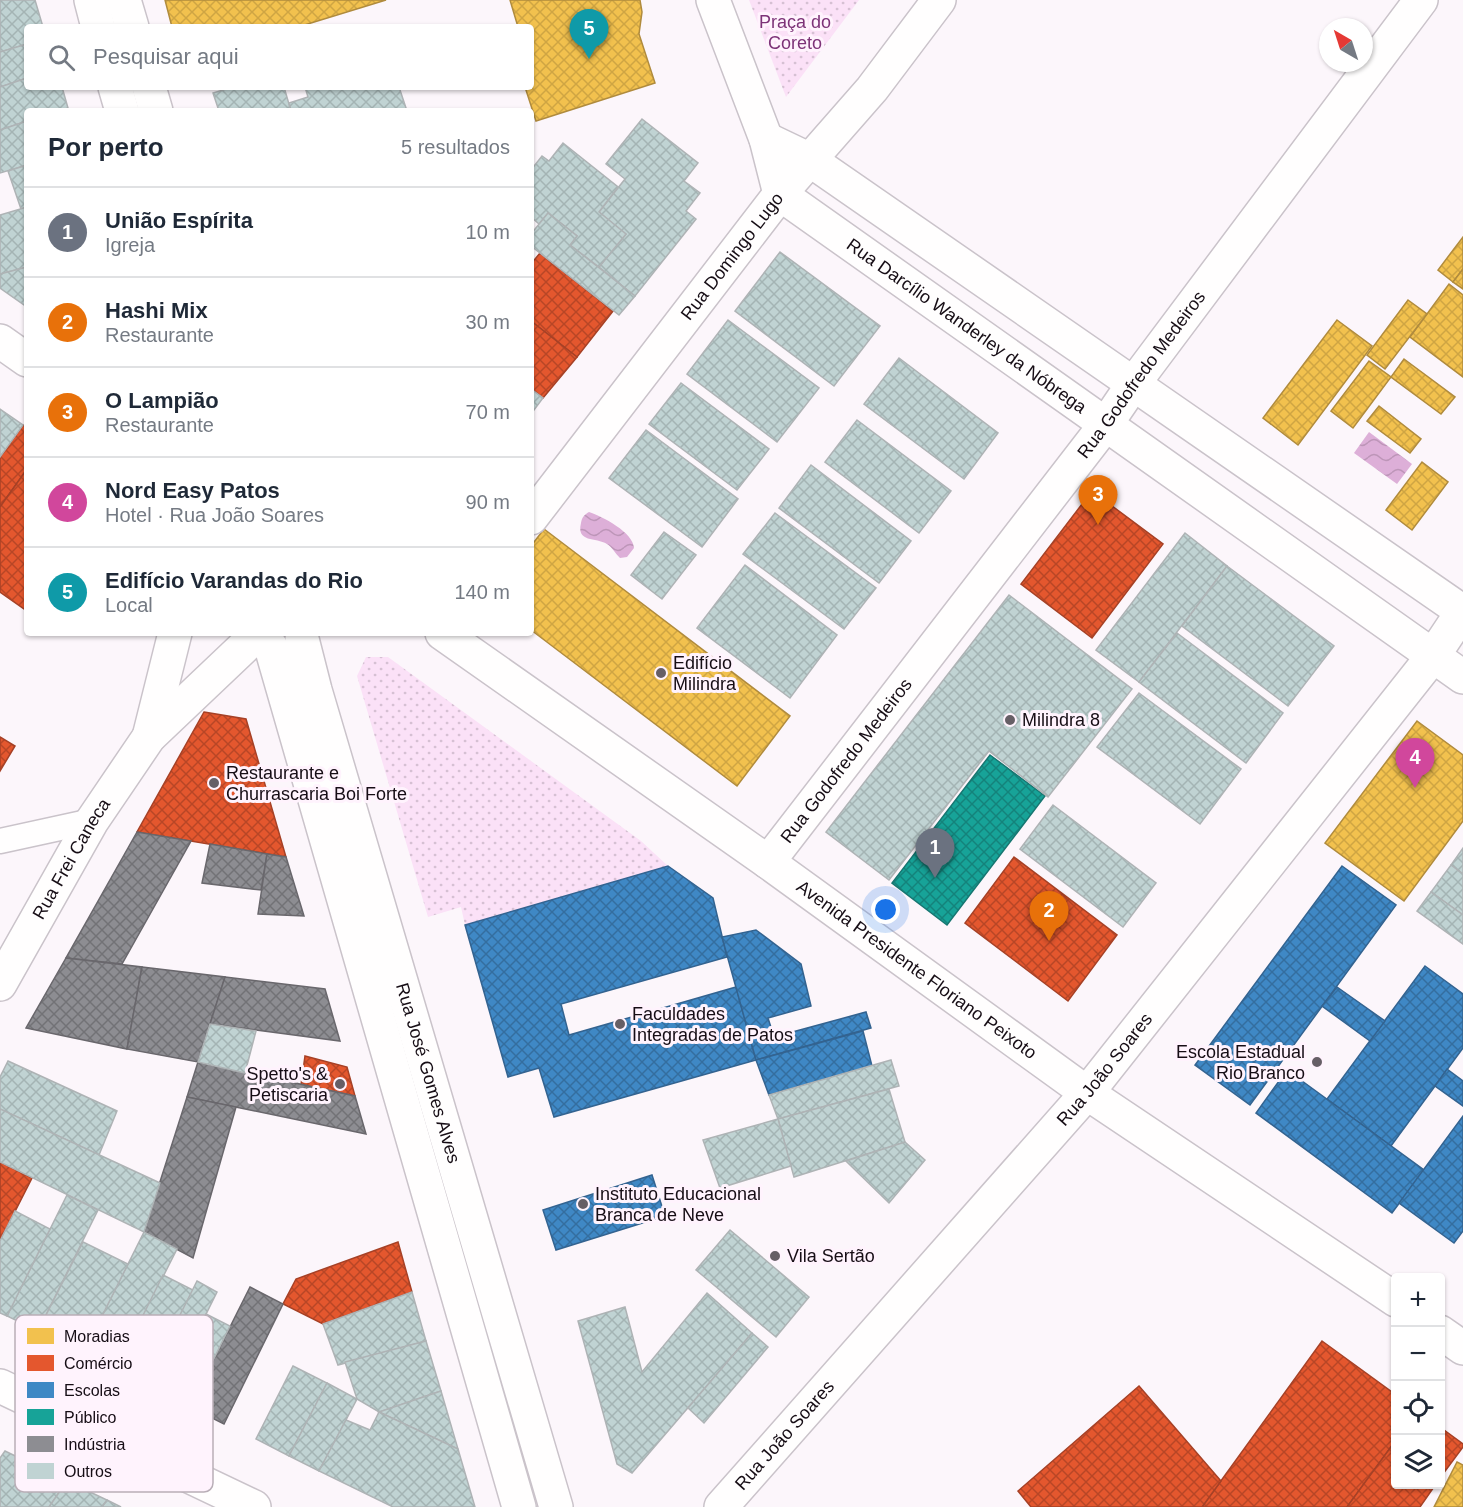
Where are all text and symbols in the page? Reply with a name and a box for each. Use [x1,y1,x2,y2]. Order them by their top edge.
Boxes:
pin: 5 [570,10,608,59]
park label: Praça do Coreto [759,12,831,53]
north arrow [1319,18,1373,72]
search box [24,24,534,90]
icon: search [45,41,78,74]
text: Pesquisar aqui [93,44,239,69]
text: Por perto [48,132,164,162]
text: 5 resultados [401,136,510,158]
street label: Rua Domingo Lugo [677,189,787,324]
text: União Espírita [105,208,253,233]
text: 1 [62,221,73,243]
text: 10 m [466,221,510,243]
text: Igreja [105,234,155,256]
street label: Rua Darcílio Wanderley da Nóbrega [843,234,1091,418]
street label: Rua Godofredo Medeiros [1073,287,1209,462]
text: Hashi Mix [105,298,208,323]
text: 2 [62,311,73,333]
text: 30 m [466,311,510,333]
text: Restaurante [105,324,214,346]
text: O Lampião [105,388,219,413]
text: 3 [62,401,73,423]
text: 70 m [466,401,510,423]
text: Restaurante [105,414,214,436]
pin: 3 [1078,476,1118,525]
text: Nord Easy Patos [105,478,280,503]
text: 4 [62,491,73,513]
text: 90 m [466,491,510,513]
text: Hotel · Rua João Soares [105,504,324,526]
text: Edifício Varandas do Rio [105,568,363,593]
text: 5 [62,581,73,603]
text: 140 m [454,581,510,603]
text: Local [105,594,153,616]
place label: Edifício Milindra [673,653,737,694]
marker: Edifício Milindra [654,666,668,680]
street label: Rua Godofredo Medeiros [777,674,916,847]
place label: Milindra 8 [1022,710,1100,730]
marker: Milindra 8 [1003,713,1017,727]
pin: 4 [1396,738,1434,788]
place label: Restaurante e Churrascaria Boi Forte [226,763,407,804]
marker: Restaurante e Churrascaria Boi Forte [207,776,221,790]
street label: Rua Frei Caneca [29,794,115,923]
pin: 1 [916,828,954,878]
street label: Avenida Presidente Floriano Peixoto [793,876,1040,1063]
pin: 2 [1030,892,1068,941]
your location [871,895,900,924]
street label: Rua José Gomes Alves [392,980,464,1166]
place label: Faculdades Integradas de Patos [632,1004,793,1045]
street label: Rua João Soares [1053,1009,1156,1130]
marker: Faculdades Integradas de Patos [613,1017,627,1031]
place label: Escola Estadual Rio Branco [1176,1042,1305,1083]
marker: Escola Estadual Rio Branco [1310,1055,1324,1069]
place label: Spetto's & Petiscaria [247,1064,329,1105]
marker: Spetto's & Petiscaria [333,1077,347,1091]
place label: Instituto Educacional Branca de Neve [595,1184,761,1225]
marker: Instituto Educacional Branca de Neve [576,1197,590,1211]
place label: Vila Sertão [787,1246,875,1266]
marker: Vila Sertão [768,1249,782,1263]
map controls [1391,1273,1445,1489]
button: + [1391,1273,1445,1327]
legend [15,1315,213,1492]
button: − [1391,1327,1445,1381]
text: Moradias [64,1328,130,1345]
text: Comércio [64,1355,133,1372]
street label: Rua João Soares [731,1376,838,1494]
button: locate [1391,1381,1445,1435]
text: Escolas [64,1382,120,1399]
text: Público [64,1409,117,1426]
button: layers [1391,1435,1445,1489]
text: Indústria [64,1436,125,1453]
text: Outros [64,1463,112,1480]

